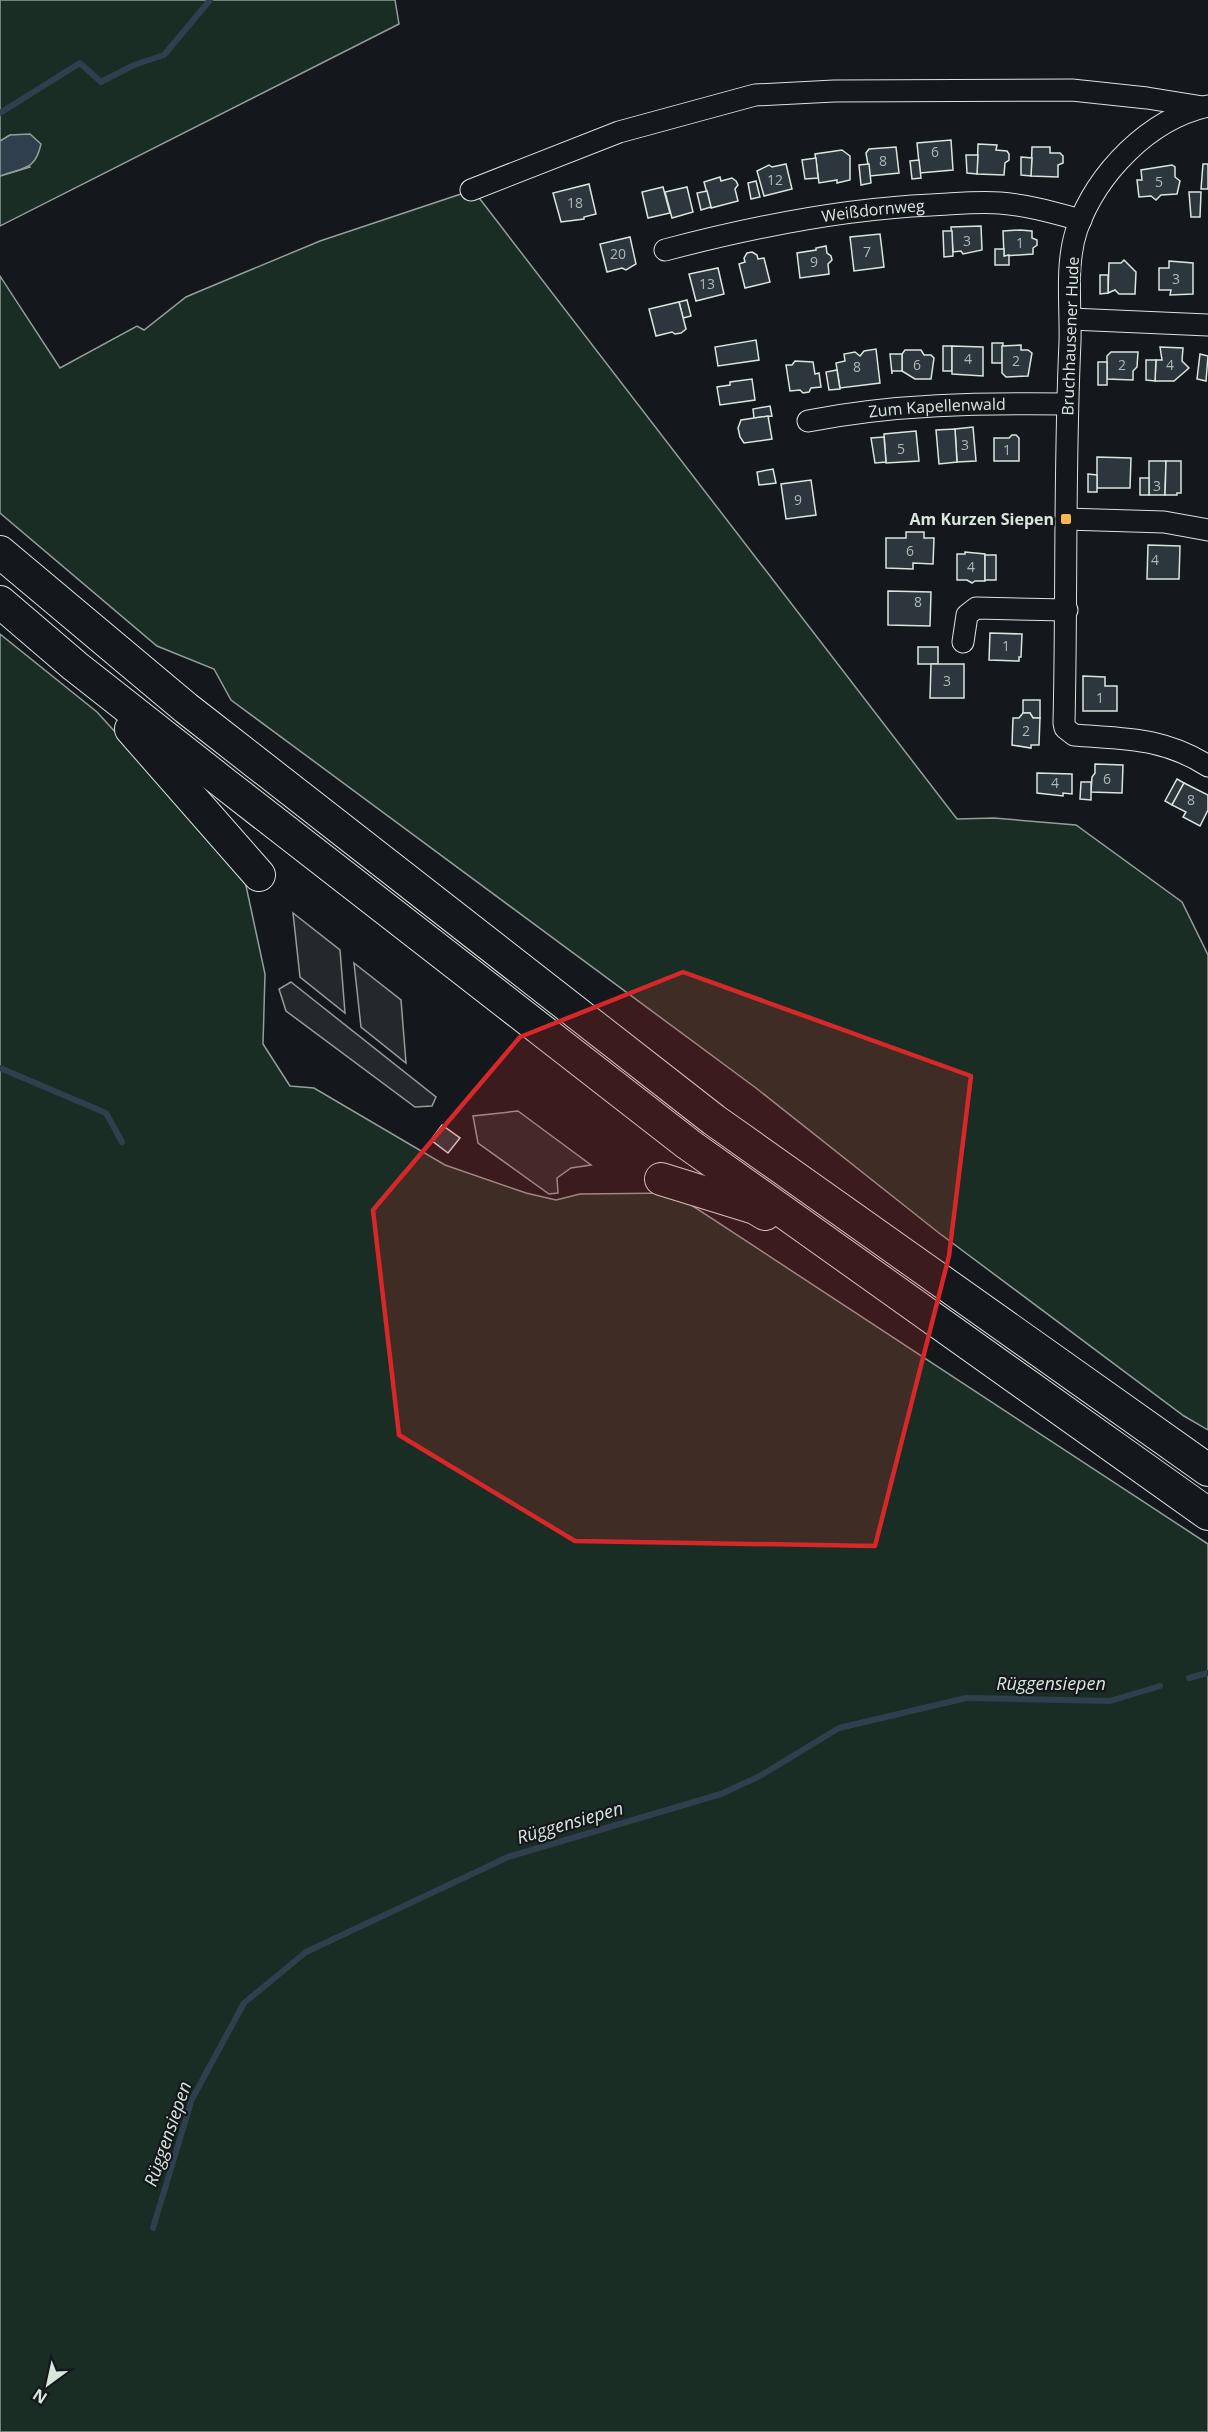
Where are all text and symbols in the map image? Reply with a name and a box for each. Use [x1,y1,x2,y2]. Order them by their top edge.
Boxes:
house number: 6 [931,142,939,161]
house number: 8 [879,151,887,170]
house number: 12 [767,170,783,189]
house number: 5 [1155,172,1163,191]
house number: 18 [567,193,583,212]
street label: Weißdornweg [820,194,925,227]
house number: 3 [963,231,971,250]
house number: 1 [1016,233,1024,252]
house number: 7 [863,242,871,261]
house number: 20 [610,244,626,263]
house number: 9 [810,252,818,271]
street label: Bruchhausener Hude [1056,256,1084,416]
house number: 3 [1172,269,1180,288]
house number: 13 [699,274,715,293]
house number: 4 [964,349,972,368]
house number: 2 [1012,351,1020,370]
house number: 6 [913,355,921,374]
house number: 2 [1118,355,1126,374]
house number: 4 [1166,355,1174,374]
house number: 8 [853,357,861,376]
street label: Zum Kapellenwald [867,393,1006,422]
house number: 3 [961,435,969,454]
house number: 5 [897,439,905,458]
house number: 1 [1003,440,1011,459]
house number: 3 [1153,476,1161,495]
house number: 9 [794,490,802,509]
place label: Am Kurzen Siepen [910,508,1054,530]
marker: Am Kurzen Siepen [1059,512,1073,526]
house number: 6 [906,541,914,560]
house number: 4 [1151,550,1159,569]
house number: 4 [967,557,975,576]
house number: 8 [914,592,922,611]
house number: 1 [1002,636,1010,655]
house number: 3 [943,671,951,690]
house number: 1 [1096,688,1104,707]
house number: 2 [1022,721,1030,740]
house number: 6 [1103,769,1111,788]
house number: 4 [1051,773,1059,792]
house number: 8 [1187,790,1195,809]
water label: Rüggensiepen [996,1671,1106,1695]
water label: Rüggensiepen [514,1795,626,1849]
water label: Rüggensiepen [138,2078,196,2189]
north arrow [18,2354,78,2414]
text: N [28,2384,51,2409]

